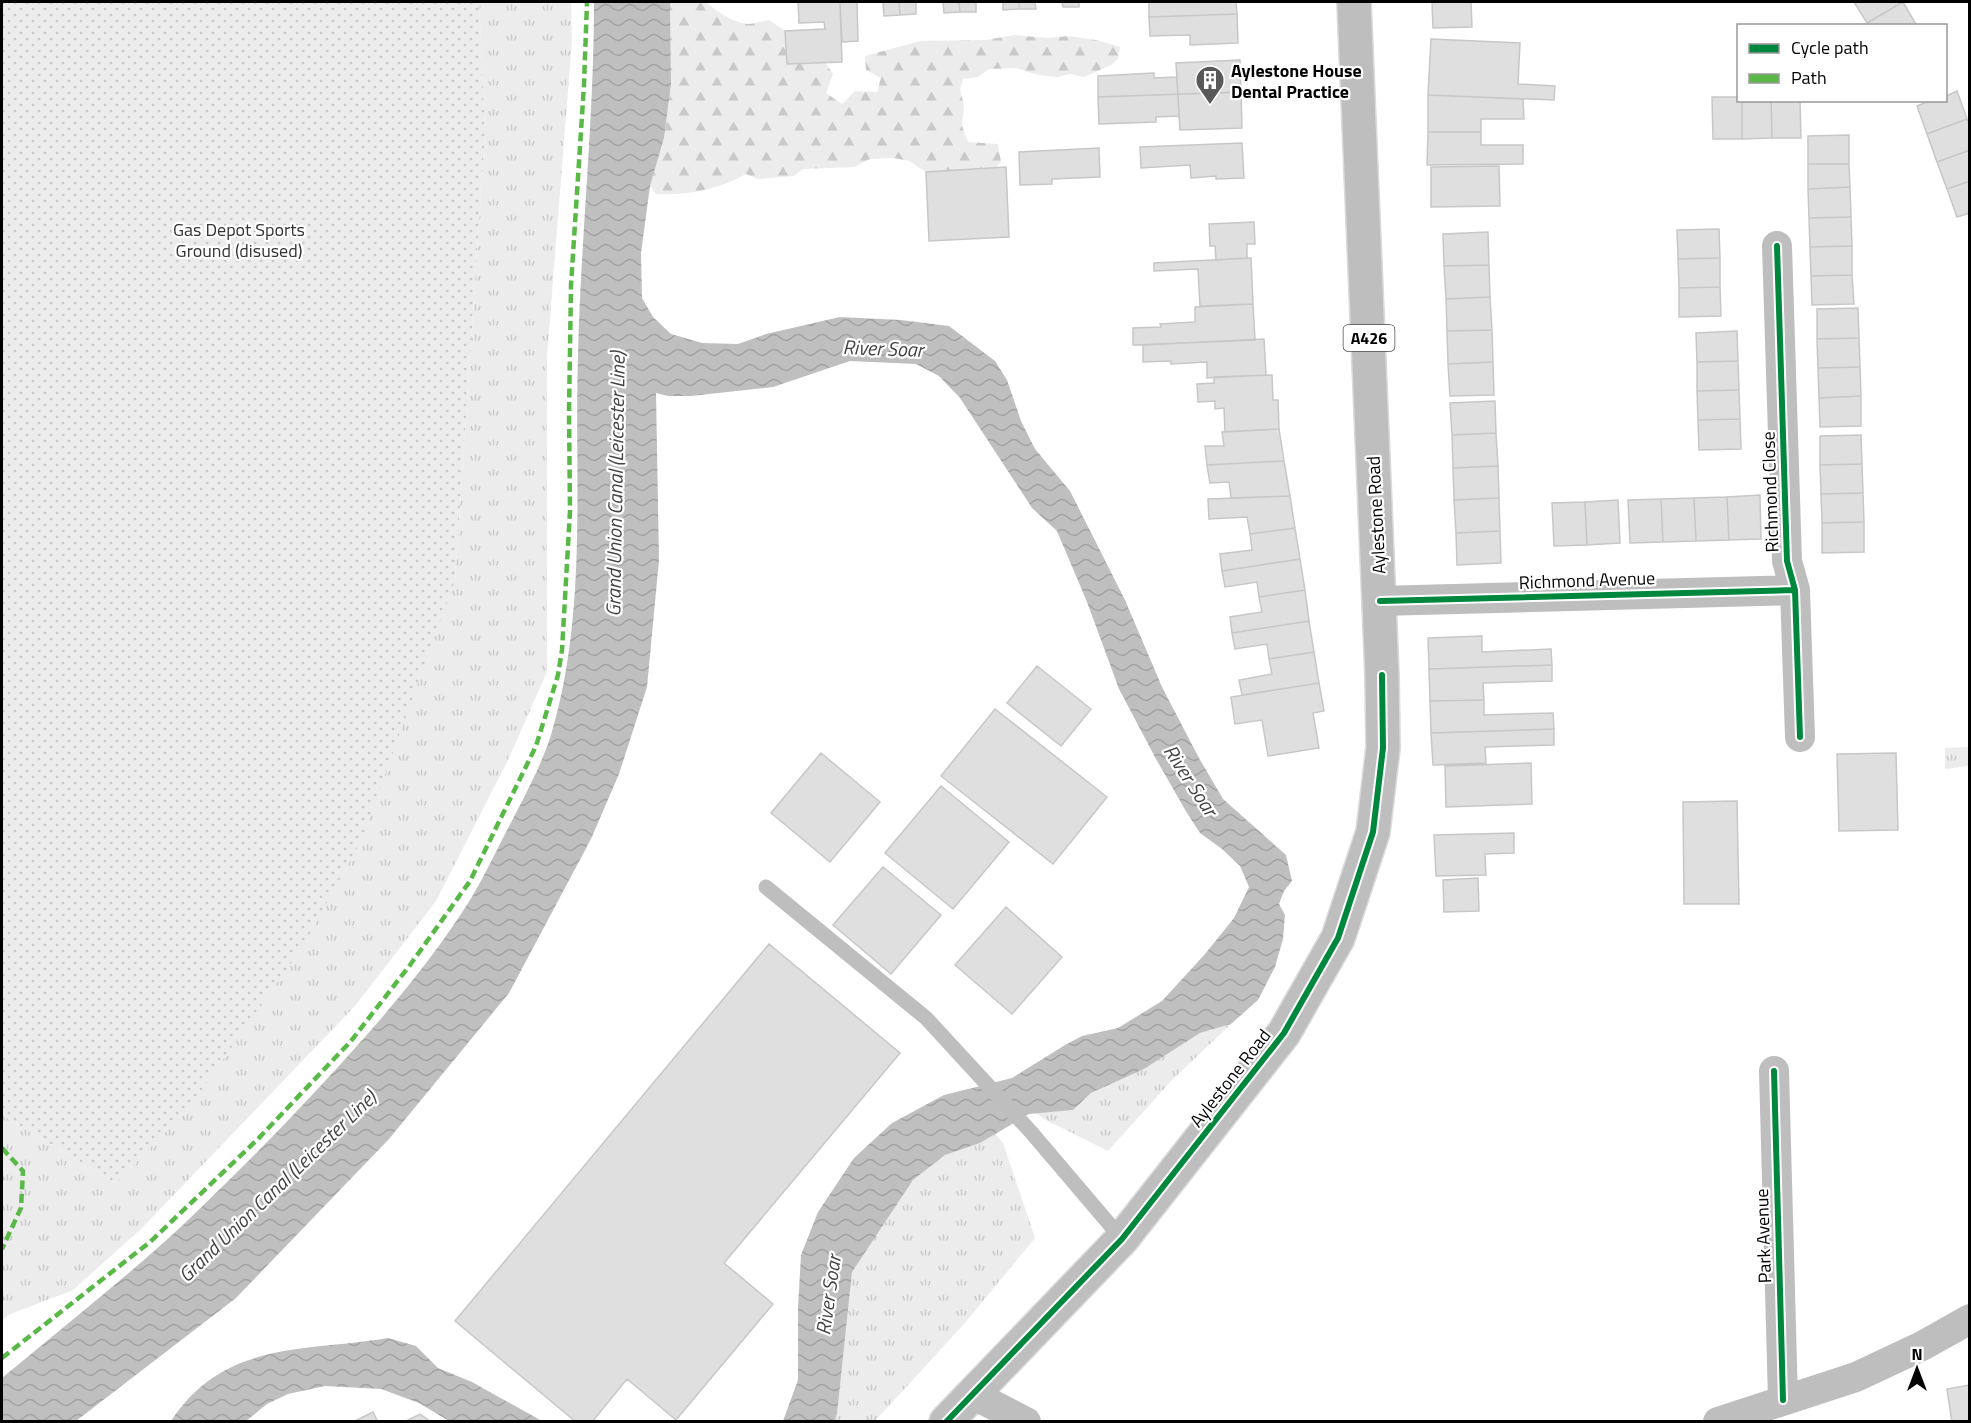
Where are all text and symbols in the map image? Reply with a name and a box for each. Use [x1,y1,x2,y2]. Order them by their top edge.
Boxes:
legend [1737,24,1947,102]
text: Cycle path [1791,34,1869,61]
place label: Aylestone House Dental Practice [1231,57,1362,105]
building icon: Aylestone House Dental Practice [1194,64,1226,106]
text: Path [1791,64,1827,91]
park label: Gas Depot Sports Ground (disused) [173,216,305,264]
road number: A426 [1344,325,1394,351]
water label: River Soar [842,331,926,365]
water label: Grand Union Canal (Leicester Line) [597,350,633,617]
street label: Richmond Close [1754,431,1786,553]
street label: Aylestone Road [1359,455,1393,575]
street label: Richmond Avenue [1518,564,1656,596]
water label: River Soar [1156,738,1227,824]
street label: Aylestone Road [1183,1023,1277,1133]
water label: Grand Union Canal (Leicester Line) [171,1082,384,1289]
street label: Park Avenue [1748,1188,1778,1284]
water label: River Soar [807,1250,849,1337]
north arrow [1887,1339,1947,1399]
text: N [1911,1342,1923,1366]

